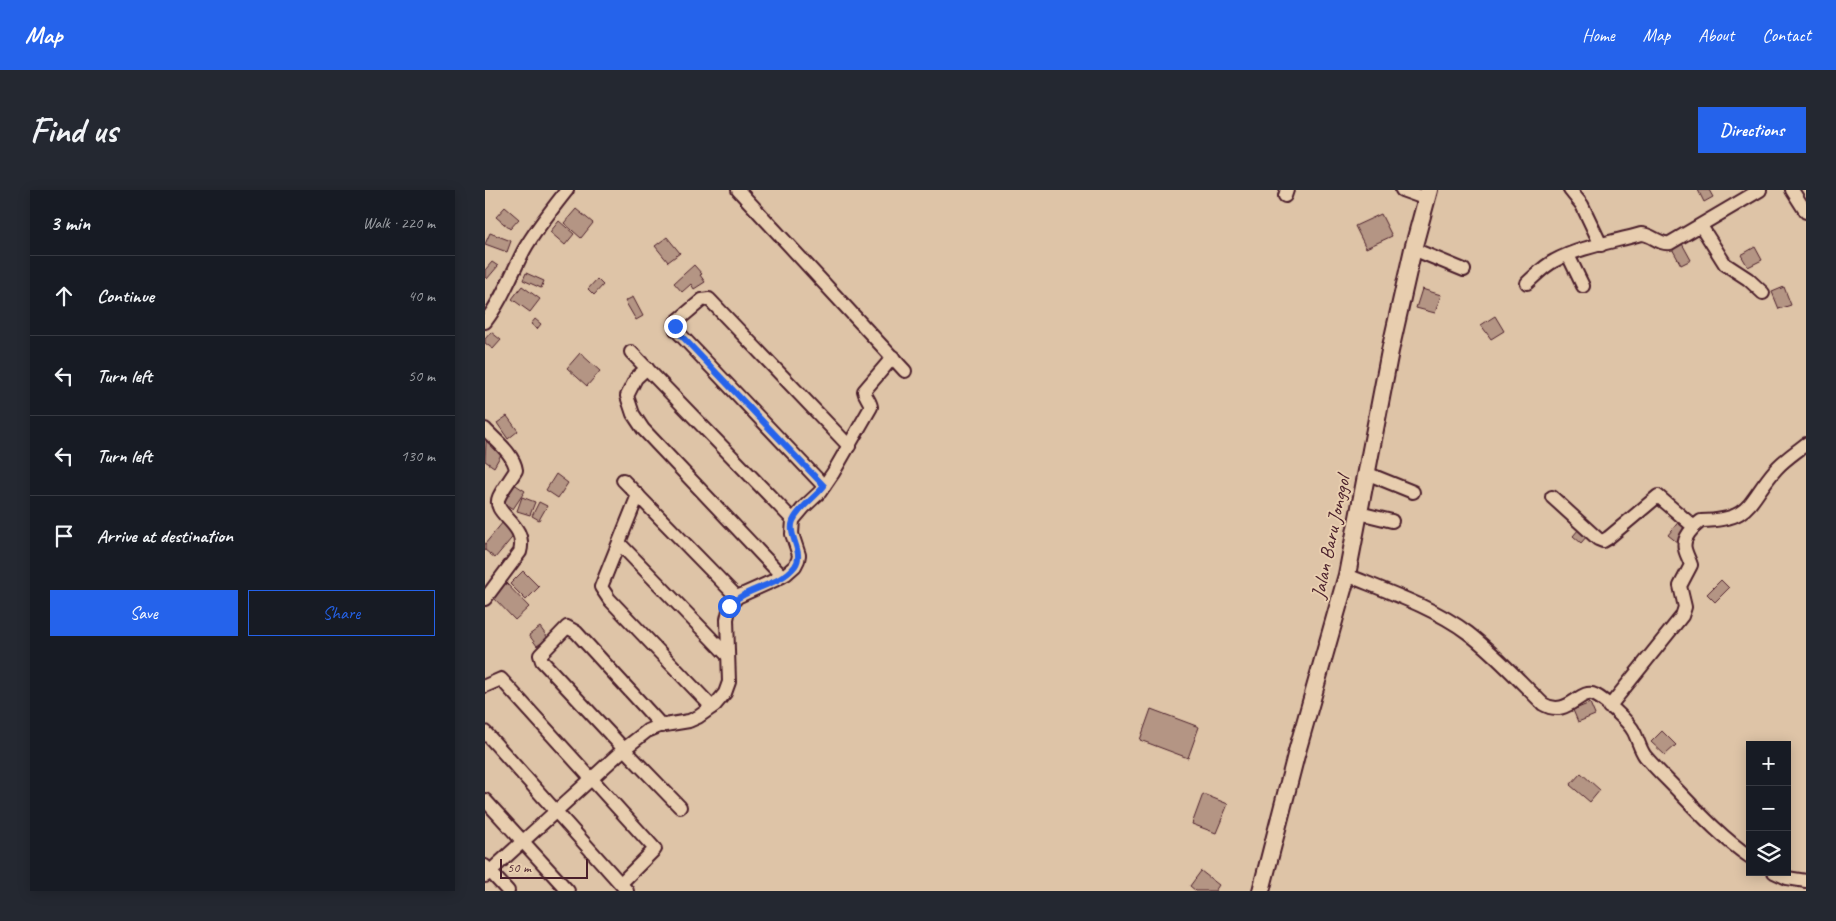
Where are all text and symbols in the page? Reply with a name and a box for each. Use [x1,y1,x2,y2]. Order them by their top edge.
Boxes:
text: Map [25,20,62,50]
text: Home [1582,24,1615,46]
text: Map [1643,24,1670,46]
text: About [1698,24,1734,46]
text: Contact [1762,24,1811,46]
button: Directions [1698,107,1806,153]
text: Find us [30,108,117,153]
text: 3 min [50,210,90,236]
text: Walk · 220 m [363,213,435,233]
icon: ahead [50,282,78,310]
text: Continue [97,284,154,308]
text: 40 m [408,286,435,306]
route end [664,315,687,338]
icon: left [50,362,78,390]
text: Turn left [97,364,152,388]
text: 50 m [408,366,435,386]
icon: left [50,442,78,470]
text: Turn left [97,444,152,468]
text: 130 m [401,446,435,466]
street label: Jalan Baru Jonggol [1305,470,1356,602]
icon: arrive [50,522,78,550]
text: Arrive at destination [97,524,233,548]
button: Save [50,590,238,636]
button: Share [248,590,435,636]
route start [718,595,741,618]
map controls [1746,741,1791,876]
button: + [1746,741,1791,786]
button: − [1746,786,1791,831]
button: layers [1746,831,1791,876]
scale bar [500,856,587,879]
text: 50 m [507,859,531,876]

